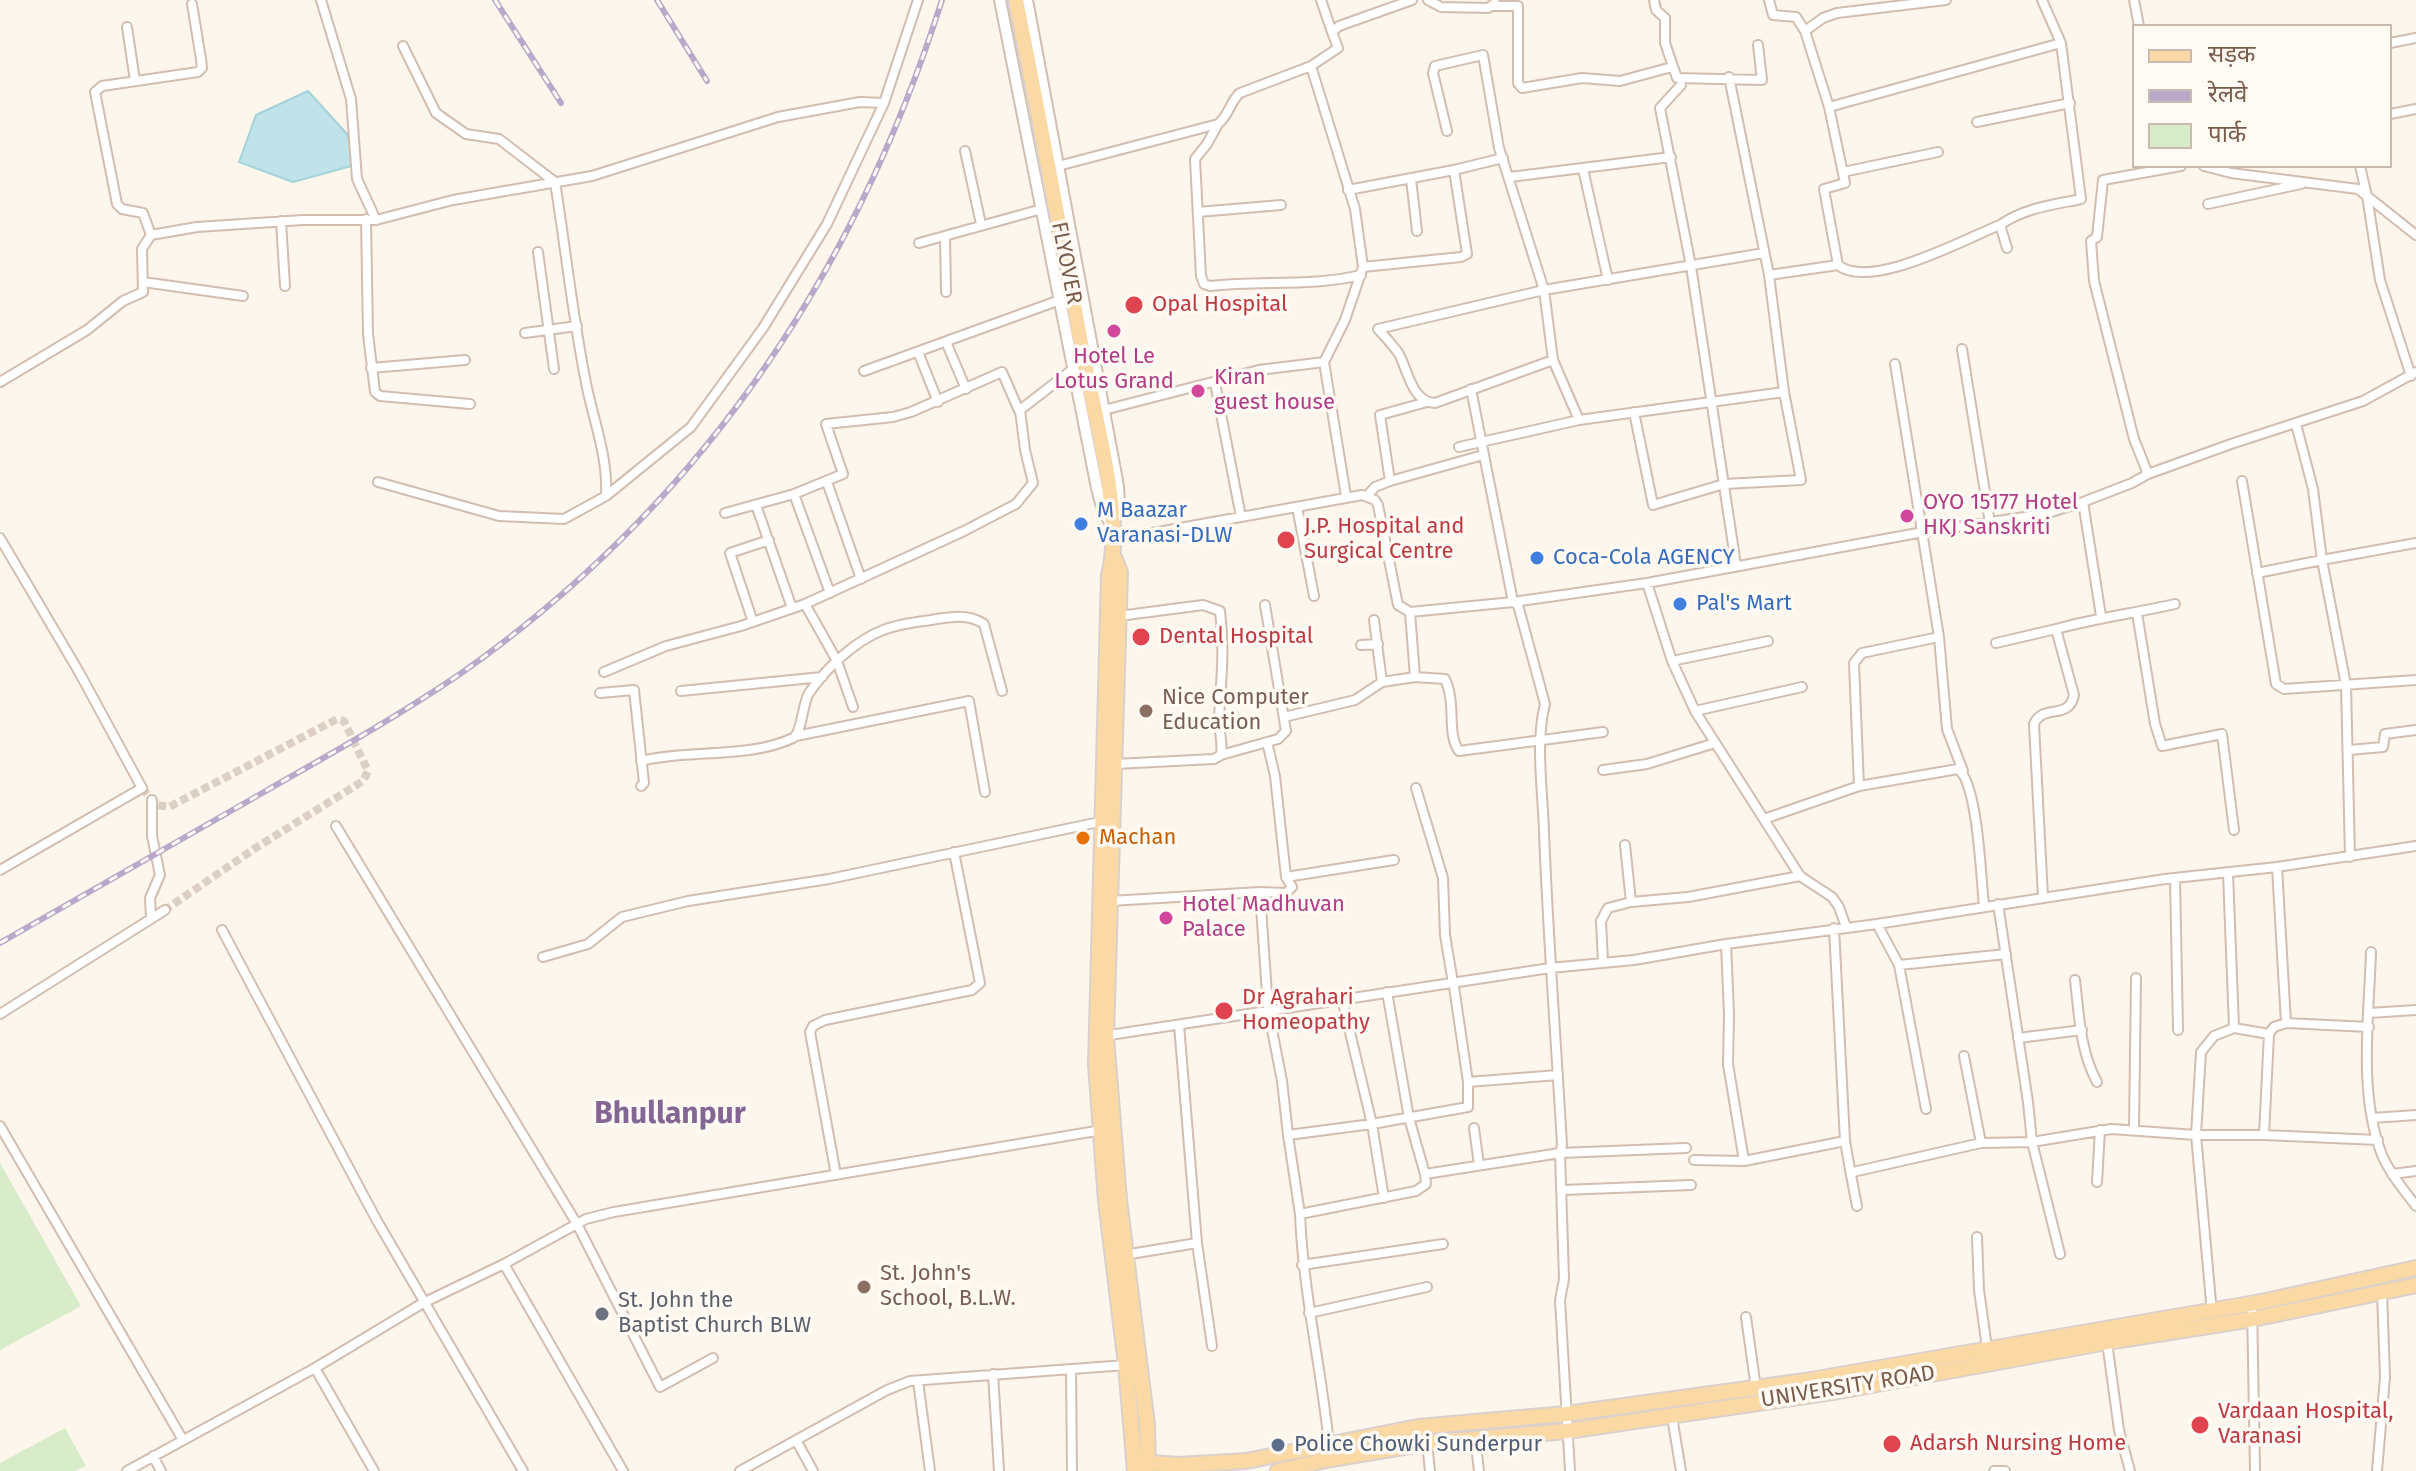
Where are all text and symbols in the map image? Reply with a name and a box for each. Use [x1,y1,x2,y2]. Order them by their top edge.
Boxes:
legend [2132,24,2392,168]
text: सड़क [2208,40,2256,68]
text: रेलवे [2208,80,2247,108]
text: पार्क [2208,120,2246,148]
street label: FLYOVER [1045,219,1087,307]
place label: Opal Hospital [1152,292,1287,318]
marker: Opal Hospital [1123,294,1145,316]
marker: Hotel Le Lotus Grand [1105,322,1123,340]
place label: Hotel Le Lotus Grand [1054,344,1174,396]
place label: Kiran guest house [1214,365,1335,416]
marker: Kiran guest house [1189,382,1207,400]
place label: OYO 15177 Hotel HKJ Sanskriti [1923,490,2078,542]
place label: M Baazar Varanasi-DLW [1097,498,1232,550]
marker: OYO 15177 Hotel HKJ Sanskriti [1898,507,1916,525]
place label: J.P. Hospital and Surgical Centre [1304,514,1464,566]
marker: M Baazar Varanasi-DLW [1072,515,1090,533]
marker: J.P. Hospital and Surgical Centre [1275,529,1297,551]
place label: Coca-Cola AGENCY [1553,545,1735,571]
marker: Coca-Cola AGENCY [1528,549,1546,567]
place label: Pal's Mart [1696,591,1792,617]
marker: Pal's Mart [1671,595,1689,613]
place label: Dental Hospital [1159,624,1313,650]
marker: Dental Hospital [1130,626,1152,648]
place label: Nice Computer Education [1162,685,1309,736]
marker: Nice Computer Education [1137,702,1155,720]
place label: Machan [1099,825,1176,851]
marker: Machan [1074,829,1092,847]
place label: Hotel Madhuvan Palace [1182,892,1345,944]
marker: Hotel Madhuvan Palace [1157,909,1175,927]
place label: Dr Agrahari Homeopathy [1242,985,1370,1036]
marker: Dr Agrahari Homeopathy [1213,1000,1235,1022]
district label: Bhullanpur [594,1097,746,1133]
place label: St. John's School, B.L.W. [880,1261,1016,1312]
marker: St. John's School, B.L.W. [855,1278,873,1296]
place label: St. John the Baptist Church BLW [618,1288,811,1340]
marker: St. John the Baptist Church BLW [593,1305,611,1323]
street label: UNIVERSITY ROAD [1759,1360,1937,1414]
place label: Vardaan Hospital, Varanasi [2218,1399,2394,1450]
marker: Vardaan Hospital, Varanasi [2189,1414,2211,1436]
place label: Adarsh Nursing Home [1910,1431,2126,1457]
place label: Police Chowki Sunderpur [1294,1432,1542,1458]
marker: Adarsh Nursing Home [1881,1433,1903,1455]
marker: Police Chowki Sunderpur [1269,1436,1287,1454]

